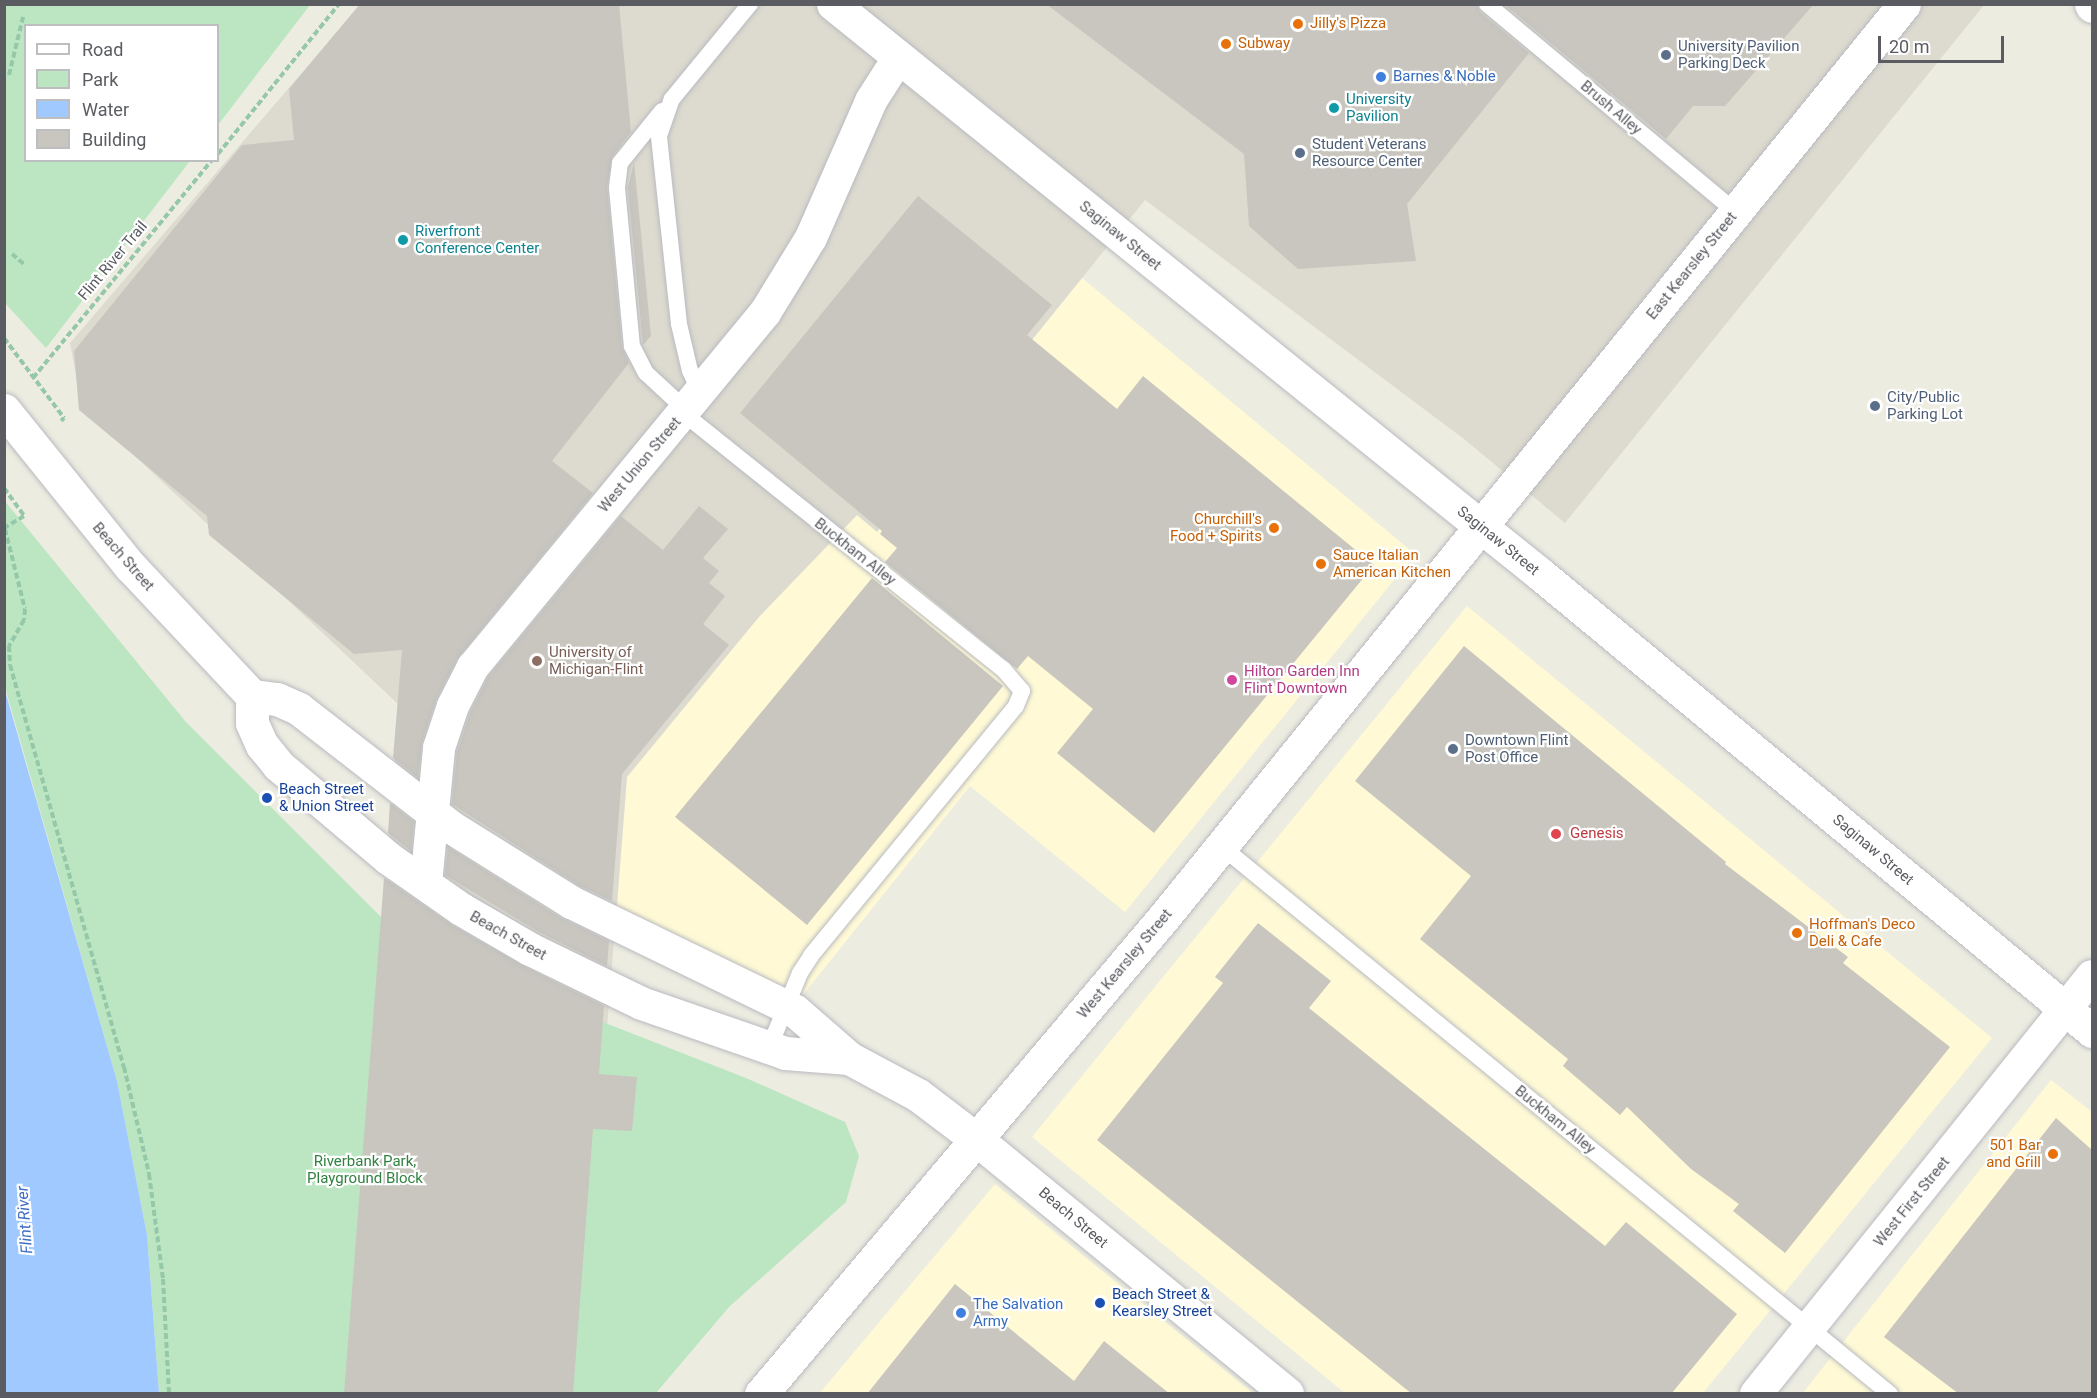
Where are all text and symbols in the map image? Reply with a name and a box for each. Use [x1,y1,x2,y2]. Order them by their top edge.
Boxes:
place label: Jilly's Pizza [1310,15,1386,33]
marker: Jilly's Pizza [1291,17,1305,31]
legend [24,24,219,162]
scale bar [1881,24,2007,62]
place label: Subway [1238,35,1290,53]
text: 20 m [1889,36,1929,57]
marker: Subway [1219,37,1233,51]
place label: University Pavilion Parking Deck [1678,37,1799,72]
text: Road [82,39,123,60]
marker: University Pavilion Parking Deck [1659,48,1673,62]
place label: Barnes & Noble [1393,68,1496,86]
text: Park [82,69,118,90]
marker: Barnes & Noble [1374,70,1388,84]
street label: Brush Alley [1577,77,1645,139]
place label: University Pavilion [1346,90,1411,125]
text: Water [82,99,129,120]
marker: University Pavilion [1327,101,1341,115]
text: Building [82,129,146,150]
place label: Student Veterans Resource Center [1312,135,1426,170]
marker: Student Veterans Resource Center [1293,146,1307,160]
street label: Saginaw Street [1075,197,1165,275]
street label: East Kearsley Street [1643,209,1741,323]
street label: Flint River Trail [75,218,151,304]
place label: Riverfront Conference Center [415,222,539,257]
marker: Riverfront Conference Center [396,233,410,247]
place label: City/Public Parking Lot [1887,388,1963,423]
marker: City/Public Parking Lot [1868,399,1882,413]
street label: West Union Street [595,414,685,516]
street label: Saginaw Street [1453,502,1543,580]
place label: Churchill's Food + Spirits [1170,510,1262,545]
street label: Buckham Alley [811,515,899,589]
street label: Beach Street [88,519,158,595]
marker: Churchill's Food + Spirits [1267,521,1281,535]
place label: Sauce Italian American Kitchen [1333,546,1451,581]
marker: Sauce Italian American Kitchen [1314,557,1328,571]
place label: University of Michigan-Flint [549,643,643,678]
marker: University of Michigan-Flint [530,654,544,668]
place label: Hilton Garden Inn Flint Downtown [1244,662,1360,697]
marker: Hilton Garden Inn Flint Downtown [1225,673,1239,687]
place label: Downtown Flint Post Office [1465,731,1568,766]
marker: Downtown Flint Post Office [1446,742,1460,756]
place label: Beach Street & Union Street [279,780,374,815]
marker: Beach Street & Union Street [260,791,274,805]
street label: Saginaw Street [1829,811,1917,889]
marker: Genesis [1547,825,1565,843]
place label: Genesis [1570,825,1624,843]
street label: West Kearsley Street [1074,906,1176,1022]
street label: Beach Street [467,908,549,964]
place label: Hoffman's Deco Deli & Cafe [1809,915,1915,950]
marker: Hoffman's Deco Deli & Cafe [1790,926,1804,940]
street label: Buckham Alley [1511,1082,1599,1158]
place label: 501 Bar and Grill [1986,1136,2041,1171]
marker: 501 Bar and Grill [2046,1147,2060,1161]
park label: Riverbank Park, Playground Block [307,1152,423,1187]
street label: West First Street [1870,1153,1954,1251]
street label: Beach Street [1035,1184,1111,1252]
water label: Flint River [13,1185,37,1255]
place label: Beach Street & Kearsley Street [1112,1285,1212,1320]
place label: The Salvation Army [973,1295,1063,1330]
marker: Beach Street & Kearsley Street [1093,1296,1107,1310]
marker: The Salvation Army [954,1306,968,1320]

